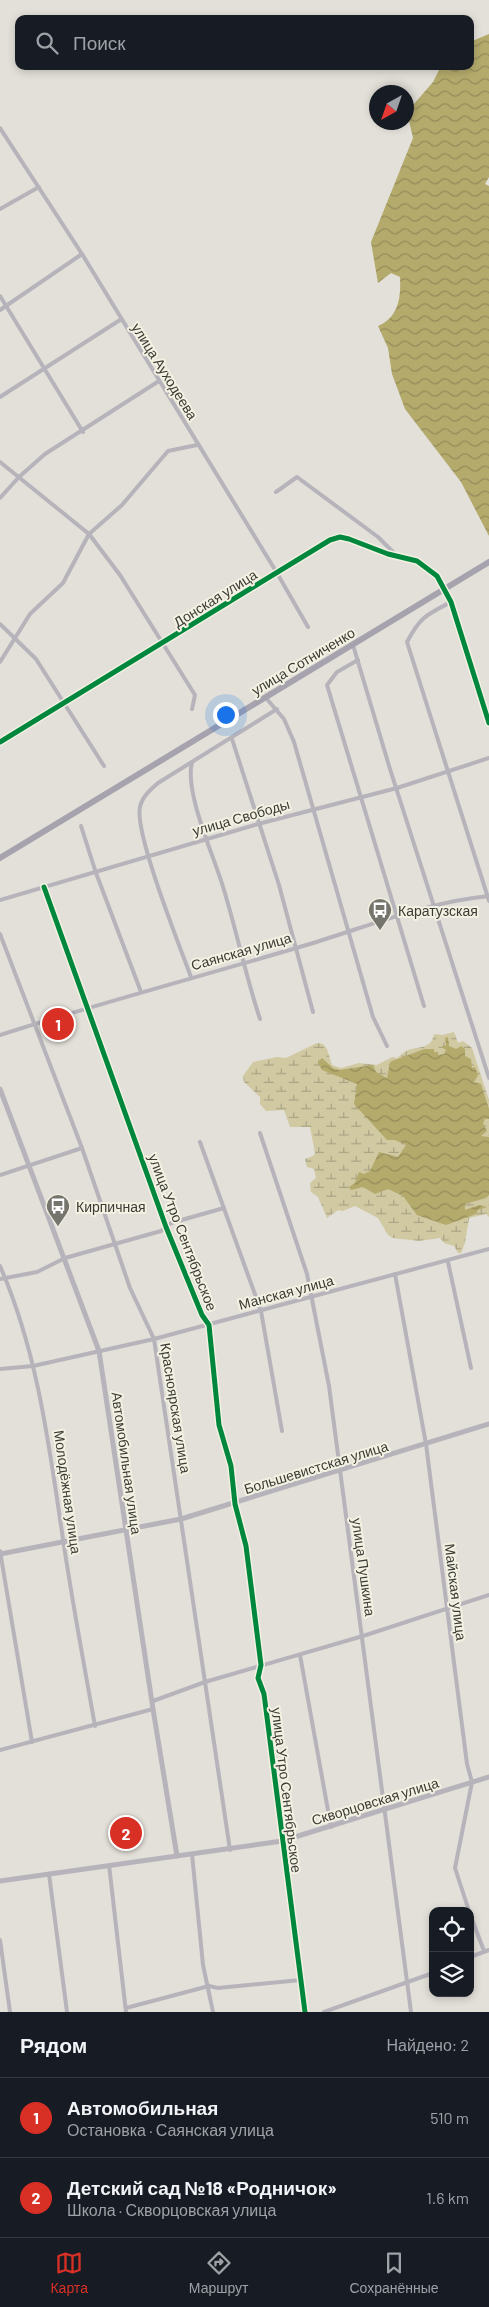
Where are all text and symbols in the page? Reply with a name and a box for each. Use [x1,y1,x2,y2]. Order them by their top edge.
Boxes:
search box [15,15,474,70]
icon: search [33,29,61,57]
text: Поиск [73,31,126,54]
north arrow [369,85,414,130]
street label: улица Ауходеева [128,320,202,423]
street label: Донская улица [170,565,260,630]
street label: улица Сотниченко [248,623,358,699]
your location [213,702,239,728]
street label: улица Свободы [190,795,292,839]
bus stop icon: Каратузская [367,897,393,931]
place label: Каратузская [398,902,478,919]
street label: Саянская улица [189,929,293,973]
pin: 1 [42,1005,74,1043]
street label: улица Утро Сентябрьское [145,1151,221,1313]
bus stop icon: Кирпичная [45,1193,71,1227]
place label: Кирпичная [76,1198,146,1215]
street label: Манская улица [237,1271,335,1313]
street label: Красноярская улица [157,1342,195,1475]
street label: Автомобильная улица [109,1391,145,1535]
street label: Молодёжная улица [51,1429,85,1555]
street label: Большевистская улица [242,1437,390,1497]
street label: улица Пушкина [349,1517,379,1617]
street label: Майская улица [442,1543,470,1642]
street label: улица Утро Сентябрьское [268,1706,306,1874]
street label: Скворцовская улица [309,1773,441,1828]
pin: 2 [110,1814,142,1852]
map controls [429,1907,474,1997]
button: locate [429,1907,474,1952]
button: layers [429,1952,474,1997]
text: Рядом [20,2032,87,2057]
text: Найдено: 2 [386,2035,469,2054]
text: Автомобильная [67,2096,218,2119]
text: 1 [33,2108,39,2127]
text: 510 m [430,2108,469,2127]
text: Остановка · Саянская улица [67,2120,274,2139]
text: Детский сад №18 «Родничок» [67,2176,337,2199]
text: 2 [32,2188,40,2207]
text: 1.6 km [426,2188,469,2207]
text: Школа · Скворцовская улица [67,2200,276,2219]
tab: Карта [50,2249,88,2296]
tab: Маршрут [189,2249,249,2296]
tab: Сохранённые [349,2249,439,2296]

